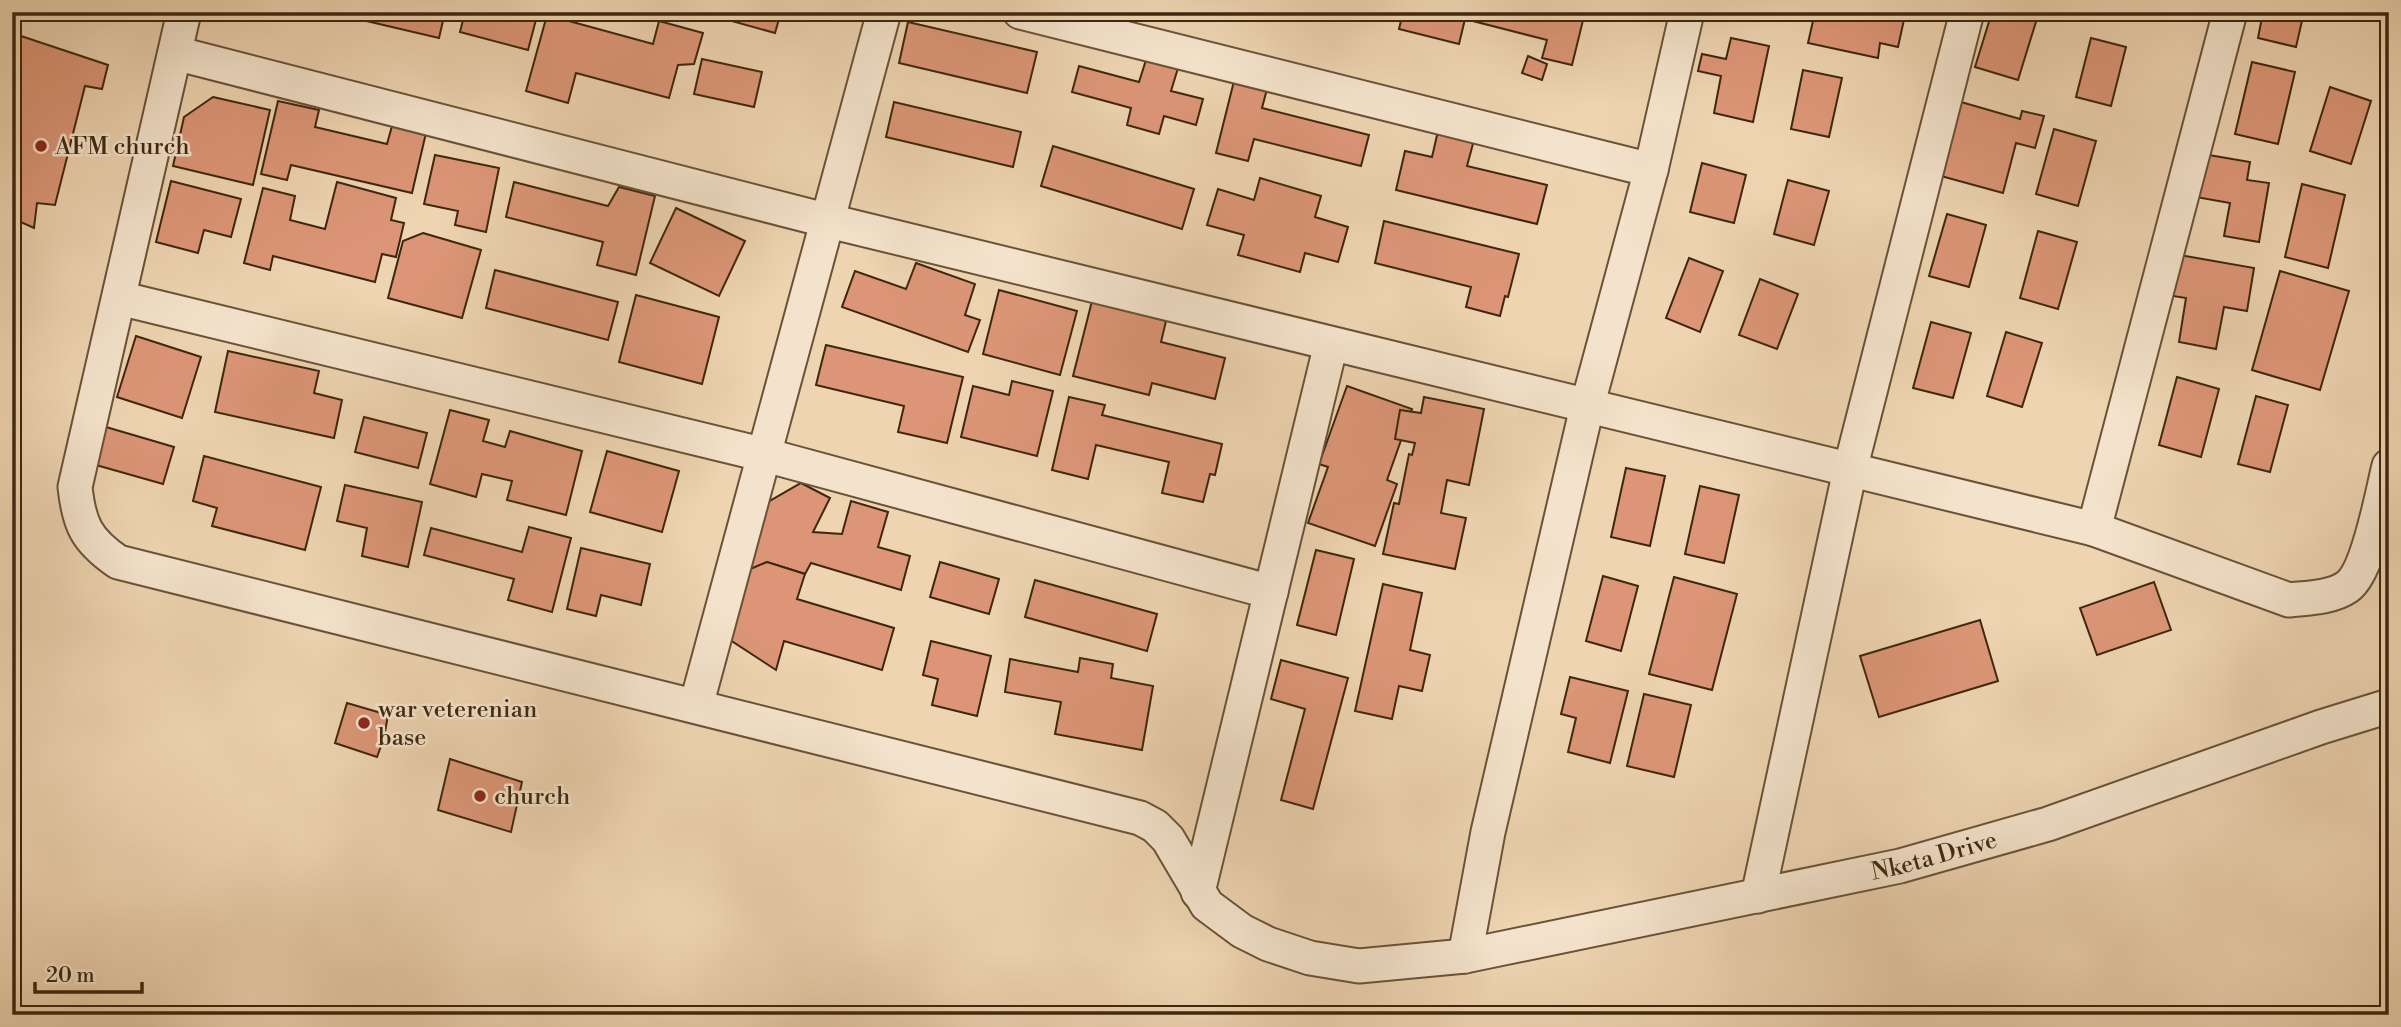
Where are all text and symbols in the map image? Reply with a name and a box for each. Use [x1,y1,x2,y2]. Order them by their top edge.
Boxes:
place label: AFM church [54,132,190,162]
marker: AFM church [33,138,49,154]
place label: war veterenian base [377,695,537,753]
marker: war veterenian base [356,715,372,731]
place label: church [494,782,570,812]
marker: church [472,788,488,804]
street label: Nketa Drive [1868,825,2001,888]
scale bar [35,950,142,994]
text: 20 m [46,963,95,989]

